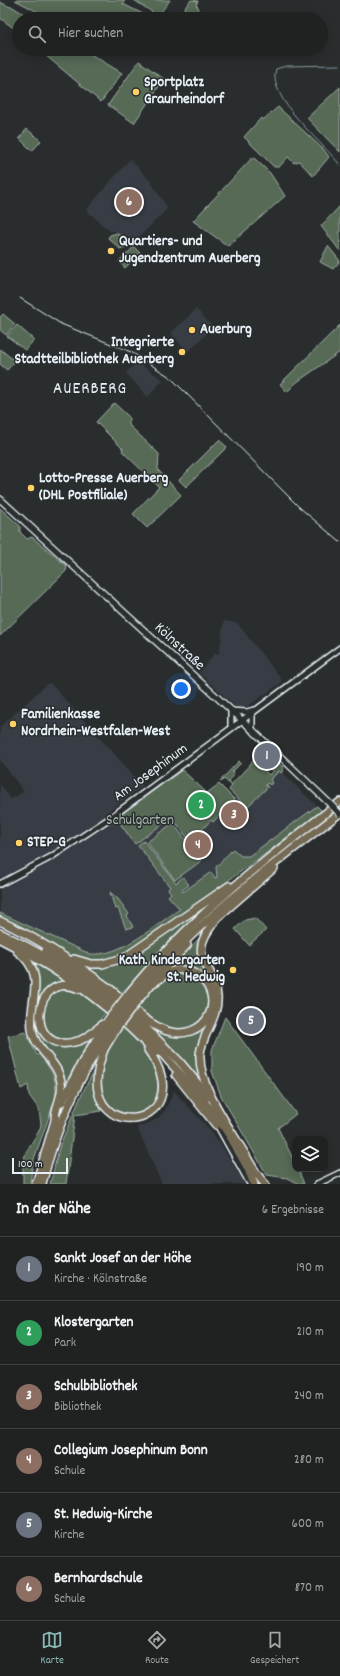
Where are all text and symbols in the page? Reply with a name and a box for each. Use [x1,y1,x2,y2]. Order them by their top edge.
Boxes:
search box [12,12,328,56]
icon: search [26,23,48,45]
text: Hier suchen [58,23,123,45]
place label: Sportplatz Graurheindorf [144,72,225,111]
marker: Sportplatz Graurheindorf [131,87,141,97]
pin: 6 [116,187,142,217]
place label: Quartiers- und Jugendzentrum Auerberg [119,231,261,270]
marker: Quartiers- und Jugendzentrum Auerberg [106,246,116,256]
place label: Auerburg [200,319,252,341]
marker: Auerburg [187,325,197,335]
place label: Integrierte Stadtteilbibliothek Auerberg [14,332,174,371]
marker: Integrierte Stadtteilbibliothek Auerberg [177,347,187,357]
district label: AUERBERG [53,378,127,402]
place label: Lotto-Presse Auerberg (DHL Postfiliale) [39,468,169,507]
marker: Lotto-Presse Auerberg (DHL Postfiliale) [26,483,36,493]
street label: Kölnstraße [149,618,210,677]
your location [171,679,191,699]
place label: Familienkasse Nordrhein-Westfalen-West [21,704,171,743]
marker: Familienkasse Nordrhein-Westfalen-West [8,719,18,729]
street label: Am Josephinum [109,738,193,808]
pin: 1 [254,741,280,771]
pin: 2 [188,790,214,820]
pin: 3 [221,800,247,830]
park label: Schulgarten [106,810,174,832]
pin: 4 [185,830,211,860]
place label: STEP-G [27,832,66,854]
marker: STEP-G [14,838,24,848]
place label: Kath. Kindergarten St. Hedwig [119,950,225,989]
marker: Kath. Kindergarten St. Hedwig [228,965,238,975]
pin: 5 [238,1006,264,1036]
map controls [292,1136,328,1172]
button: layers [292,1136,328,1172]
scale bar [12,1156,68,1175]
text: 100 m [18,1157,42,1173]
text: In der Nähe [16,1198,91,1222]
text: 6 Ergebnisse [262,1201,324,1220]
text: Sankt Josef an der Höhe [54,1248,191,1270]
text: 1 [28,1259,30,1278]
text: 190 m [296,1259,324,1278]
text: Kirche · Kölnstraße [54,1270,147,1289]
text: Klostergarten [54,1312,133,1334]
text: 2 [26,1323,32,1342]
text: 210 m [296,1323,324,1342]
text: Park [54,1334,76,1353]
text: Schulbibliothek [54,1376,137,1398]
text: 3 [26,1387,32,1406]
text: 240 m [294,1387,324,1406]
text: Bibliothek [54,1398,101,1417]
text: Collegium Josephinum Bonn [54,1440,208,1462]
text: 4 [26,1451,32,1470]
text: 280 m [294,1451,324,1470]
text: Schule [54,1462,85,1481]
text: St. Hedwig-Kirche [54,1504,152,1526]
text: 5 [26,1515,32,1534]
text: 600 m [292,1515,324,1534]
text: Kirche [54,1526,84,1545]
text: Bernhardschule [54,1568,143,1590]
text: 6 [26,1579,32,1598]
text: 870 m [295,1579,324,1598]
text: Schule [54,1590,85,1609]
tab: Karte [41,1629,64,1669]
tab: Route [145,1629,169,1669]
tab: Gespeichert [250,1629,299,1669]

